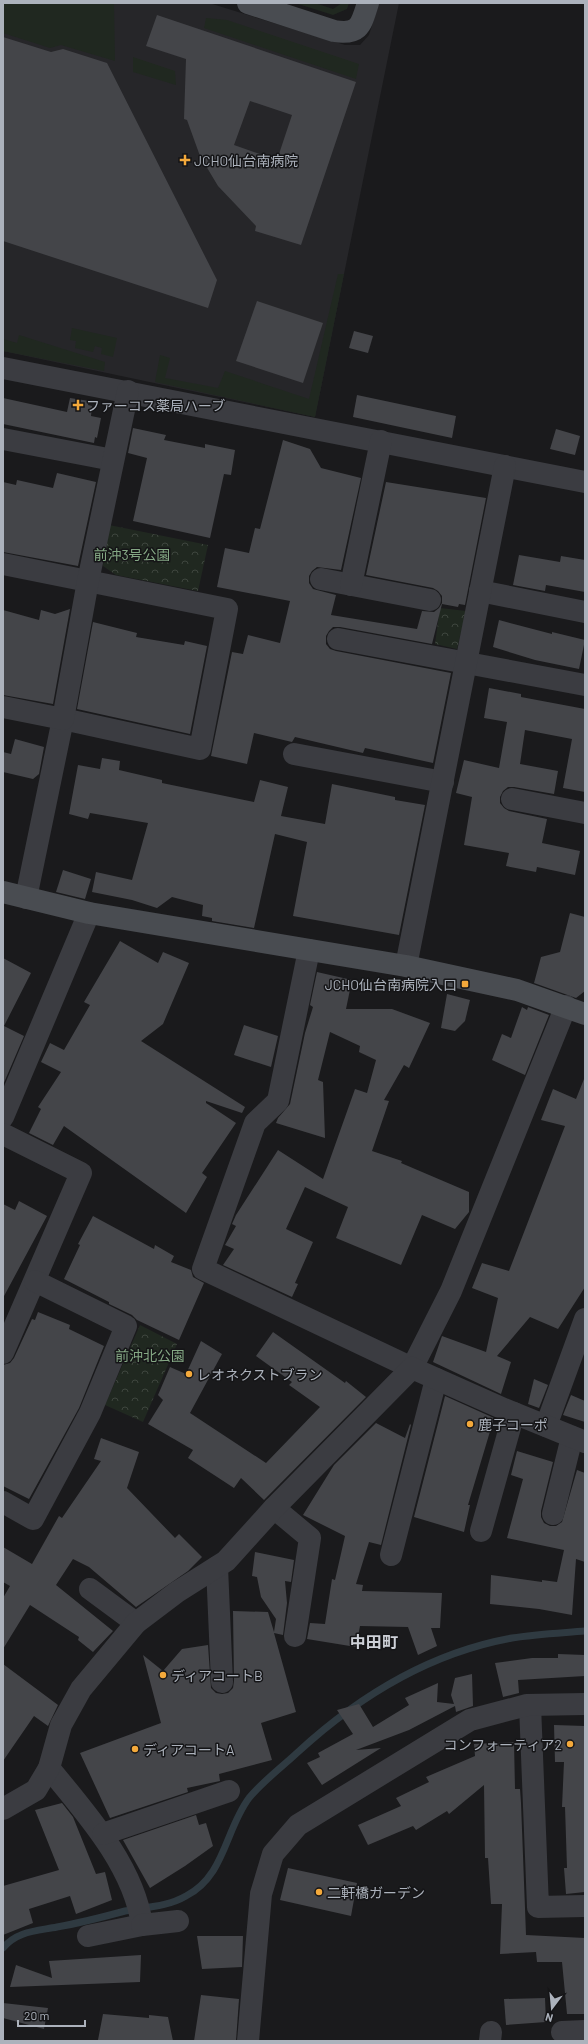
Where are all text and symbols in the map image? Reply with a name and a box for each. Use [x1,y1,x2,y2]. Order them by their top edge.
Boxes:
place label: JCHO仙台南病院 [194,152,298,169]
marker: JCHO仙台南病院 [179,154,191,166]
place label: ファーコス薬局ハーブ [86,397,225,414]
marker: ファーコス薬局ハーブ [73,400,83,410]
park label: 前沖3号公園 [93,546,171,563]
place label: JCHO仙台南病院入口 [325,976,457,993]
marker: JCHO仙台南病院入口 [460,979,470,989]
park label: 前沖北公園 [115,1347,185,1364]
place label: レオネクストブラン [197,1366,323,1383]
marker: レオネクストブラン [184,1369,194,1379]
place label: 鹿子コーポ [478,1416,548,1433]
marker: 鹿子コーポ [465,1419,475,1429]
district label: 中田町 [350,1632,398,1651]
place label: ディアコートB [171,1667,263,1684]
marker: ディアコートB [158,1670,168,1680]
place label: コンフォーティア2 [444,1736,562,1753]
marker: コンフォーティア2 [565,1739,575,1749]
place label: ディアコートA [143,1741,235,1758]
marker: ディアコートA [130,1744,140,1754]
place label: 二軒橋ガーデン [327,1884,425,1901]
marker: 二軒橋ガーデン [314,1887,324,1897]
north arrow [532,1988,572,2028]
scale bar [18,2002,85,2028]
text: 20 m [24,2008,50,2022]
text: N [544,2011,554,2025]

